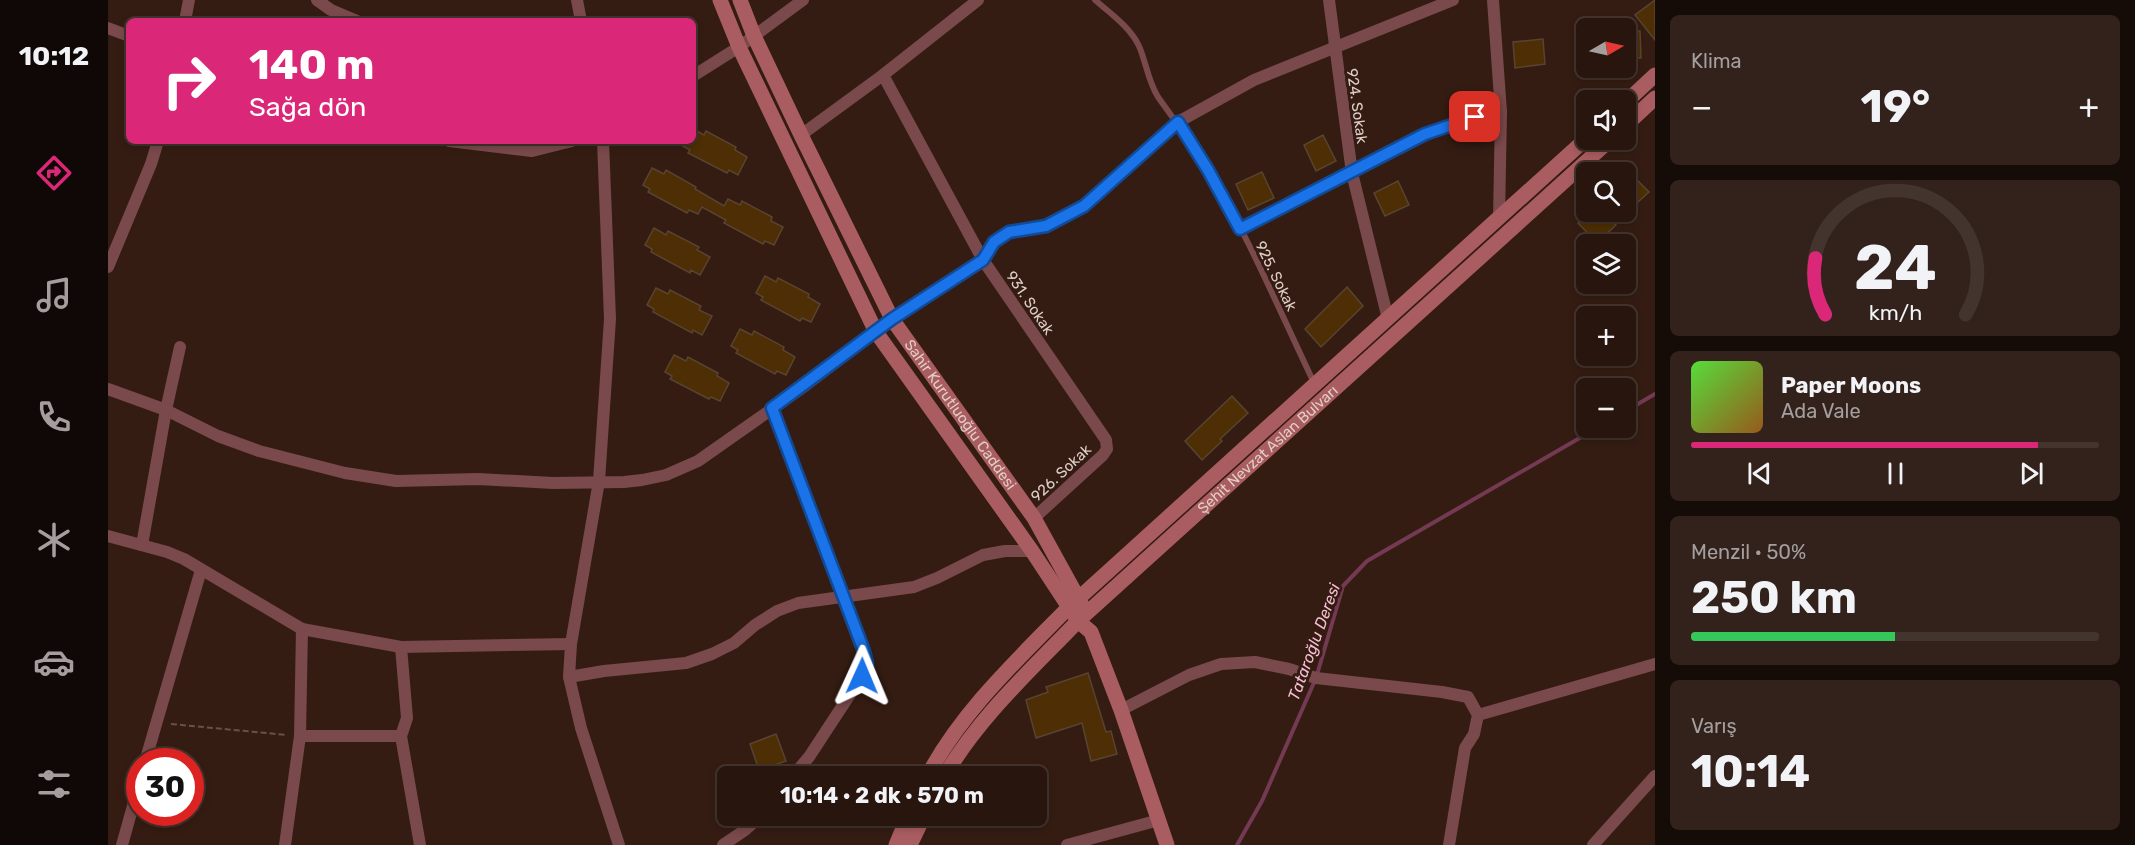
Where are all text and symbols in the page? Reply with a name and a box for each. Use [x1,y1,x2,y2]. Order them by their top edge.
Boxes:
north arrow [1576,18,1636,78]
map controls [1576,18,1636,438]
text: 10:12 [19,40,89,72]
text: 140 m [249,40,375,90]
icon: right [150,42,228,120]
text: Klima [1691,49,1742,73]
street label: 924. Sokak [1343,67,1371,145]
text: 19° [1861,80,1930,133]
text: − [1691,87,1712,126]
text: + [2078,87,2099,126]
button: sound [1576,90,1636,150]
text: Sağa dön [249,91,366,123]
pin [1449,91,1500,142]
icon: arrive [1458,100,1491,133]
icon: directions [33,152,75,194]
button: search [1576,162,1636,222]
text: 24 [1854,231,1936,305]
button: layers [1576,234,1636,294]
street label: 925. Sokak [1251,238,1301,314]
street label: 931. Sokak [1002,268,1058,338]
icon: music [33,274,75,316]
text: km/h [1868,300,1922,325]
button: + [1576,306,1636,366]
street label: Sahir Kurutluoğlu Caddesi [901,336,1020,493]
text: Paper Moons [1781,372,1921,399]
button: − [1576,378,1636,438]
street label: Şehit Nevzat Aslan Bulvarı [1194,381,1342,517]
icon: phone [33,396,75,438]
text: Ada Vale [1781,399,1861,423]
street label: 926. Sokak [1027,440,1095,505]
icon: previous [1743,457,1776,490]
icon: pause [1879,457,1912,490]
icon: next [2015,457,2048,490]
icon: climate [33,519,75,561]
text: Menzil · 50% [1691,540,1806,564]
text: 250 km [1691,571,1857,624]
water label: Tataroğlu Deresi [1284,580,1344,703]
icon: car [33,641,75,683]
position arrow [830,644,894,708]
text: Varış [1691,714,1737,738]
text: 10:14 [1691,745,1810,798]
speed limit sign: 30 [126,748,204,826]
icon: filters [33,763,75,805]
text: 10:14 · 2 dk · 570 m [780,782,984,809]

